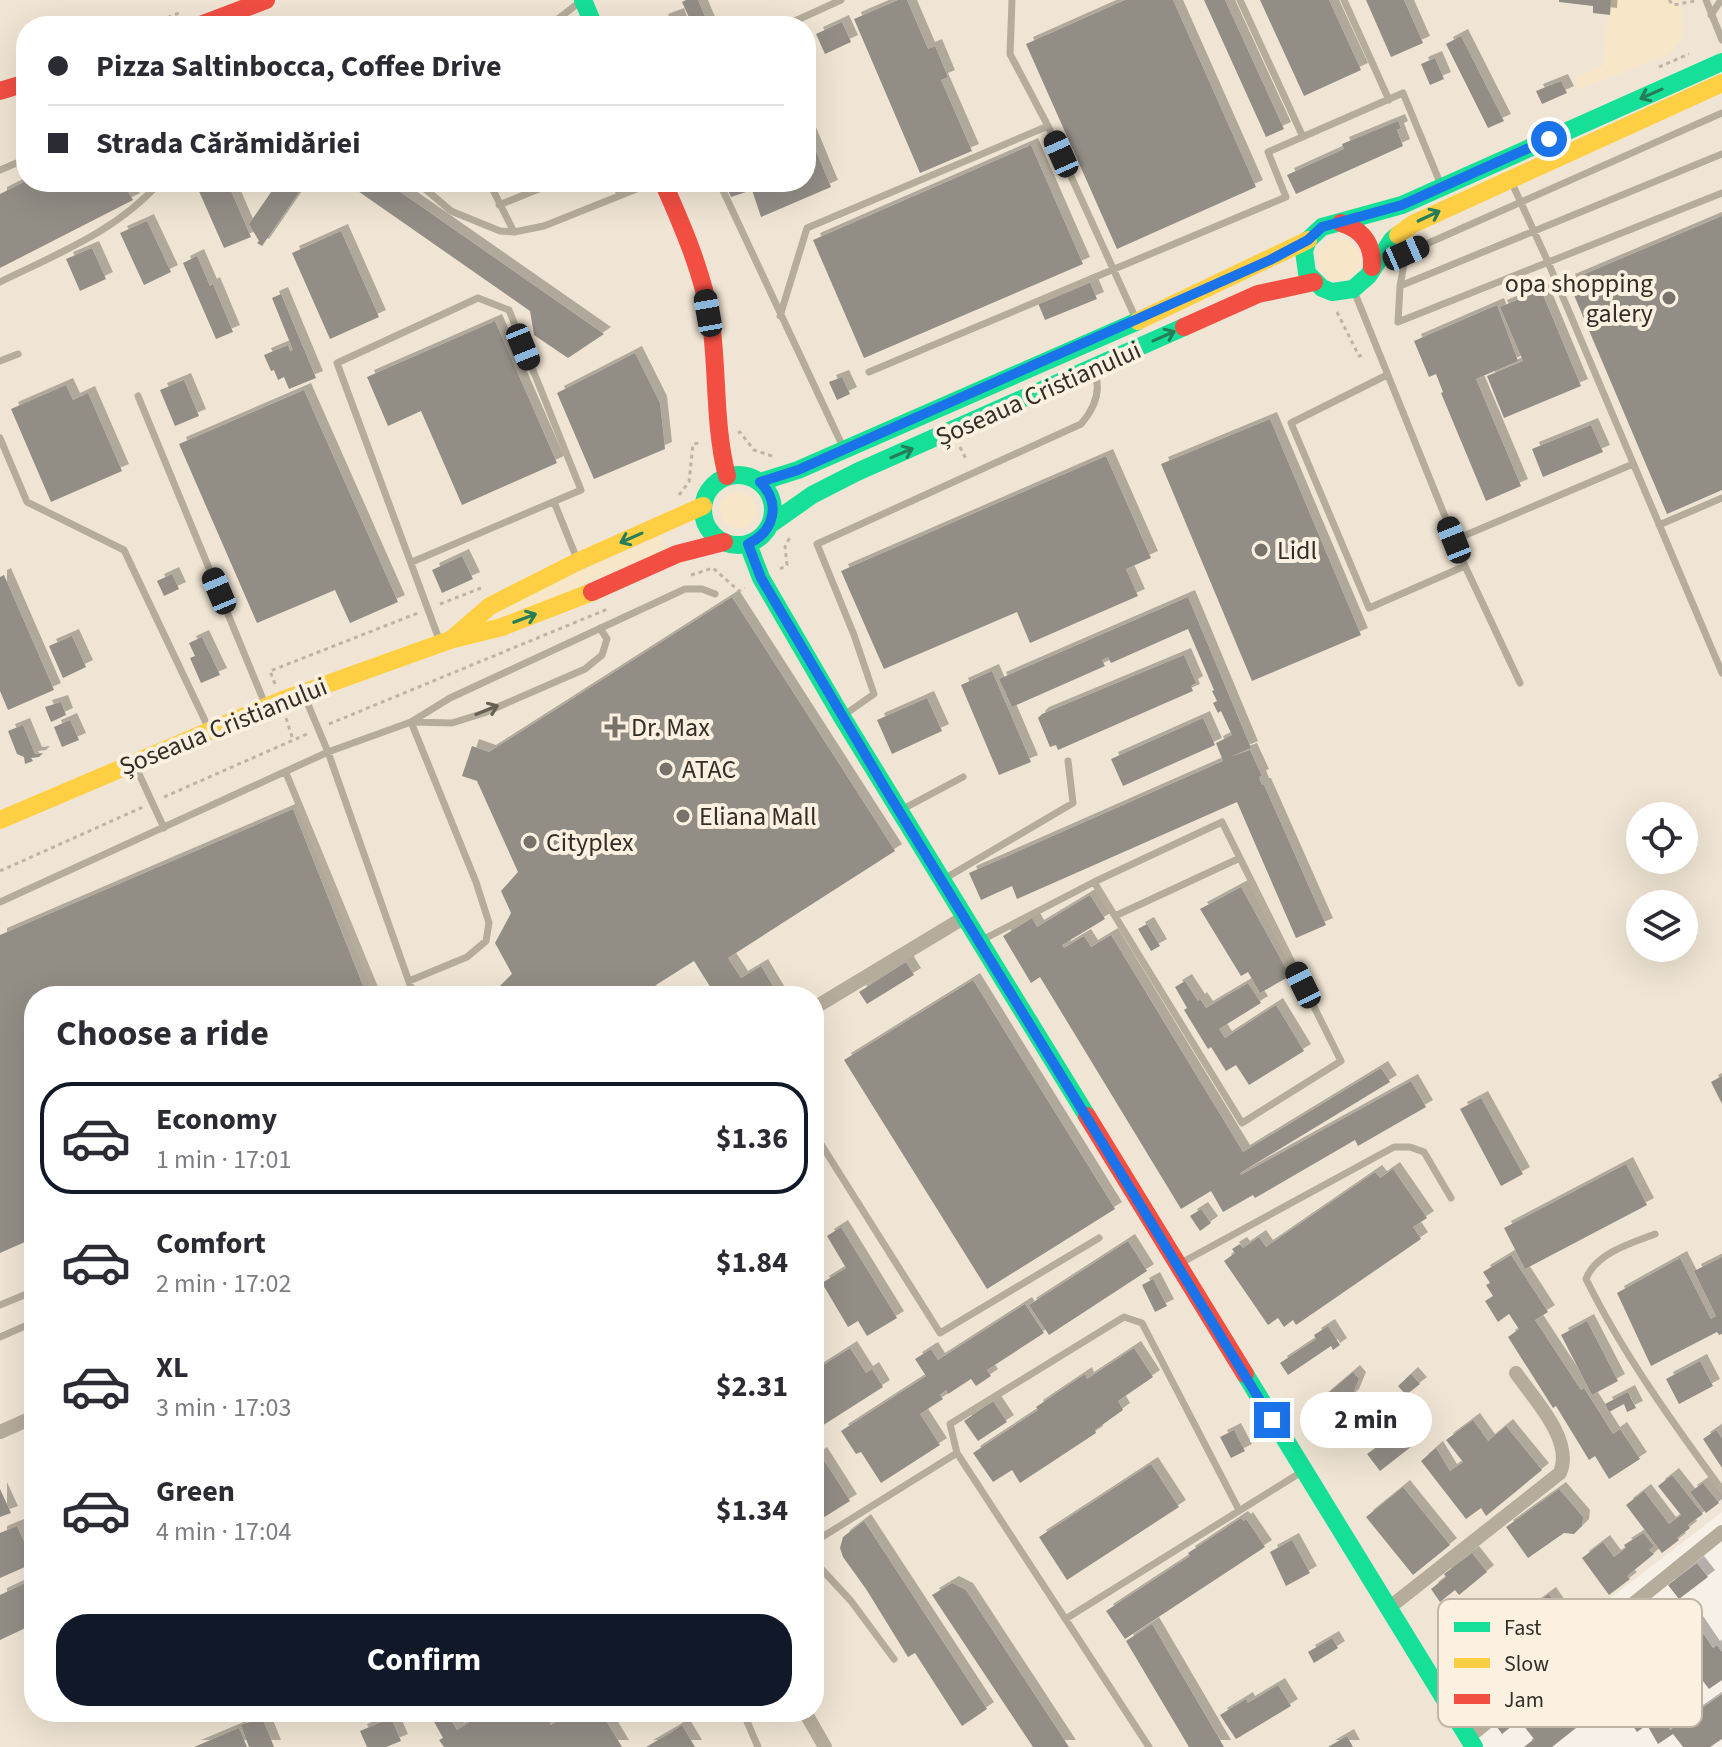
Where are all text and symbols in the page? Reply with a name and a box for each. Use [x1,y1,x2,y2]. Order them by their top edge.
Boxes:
text: Pizza Saltinbocca, Coffee Drive [96,45,501,88]
one-way arrow [1639,87,1663,102]
route start [1531,121,1567,157]
text: Strada Cărămidăriei [96,122,360,165]
car [1040,127,1082,181]
one-way arrow [1417,208,1441,223]
car [1379,232,1433,274]
place label: opa shopping galery [1505,265,1653,332]
car [692,287,724,339]
marker: opa shopping galery [1660,289,1678,307]
car [503,320,543,374]
one-way arrow [1152,327,1176,342]
street label: Șoseaua Cristianului [930,332,1147,455]
one-way arrow [889,445,913,460]
car [1434,513,1474,567]
one-way arrow [620,531,644,546]
place label: Lidl [1277,532,1317,569]
marker: Lidl [1252,541,1270,559]
car [199,564,239,618]
one-way arrow [512,610,537,625]
street label: Șoseaua Cristianului [114,668,333,785]
one-way arrow [474,702,499,717]
place label: Dr. Max [631,709,710,746]
marker: Dr. Max [606,718,624,736]
place label: ATAC [682,751,736,788]
marker: ATAC [657,760,675,778]
place label: Eliana Mall [699,798,817,835]
map controls [1626,802,1698,962]
button: locate [1626,802,1698,874]
marker: Eliana Mall [674,807,692,825]
place label: Cityplex [546,824,634,861]
marker: Cityplex [521,833,539,851]
button: layers [1626,890,1698,962]
car [1282,958,1324,1012]
text: Choose a ride [56,1008,269,1059]
text: Economy [156,1098,277,1141]
icon: car [60,1102,132,1174]
text: $1.36 [716,1117,788,1160]
text: 1 min · 17:01 [156,1141,291,1178]
text: Comfort [156,1222,266,1265]
icon: car [60,1226,132,1298]
text: $1.84 [716,1241,788,1284]
text: 2 min · 17:02 [156,1265,291,1302]
text: XL [156,1346,189,1389]
icon: car [60,1350,132,1422]
text: $2.31 [716,1365,788,1408]
text: 3 min · 17:03 [156,1389,291,1426]
callout: 2 min [1300,1392,1432,1448]
text: 2 min [1334,1401,1398,1438]
route end [1254,1402,1290,1438]
text: Green [156,1470,235,1513]
icon: car [60,1474,132,1546]
text: $1.34 [716,1489,788,1532]
text: 4 min · 17:04 [156,1513,291,1550]
legend [1438,1599,1702,1727]
text: Fast [1504,1612,1542,1644]
button: Confirm [56,1614,792,1706]
text: Slow [1504,1648,1549,1680]
text: Jam [1504,1684,1544,1716]

